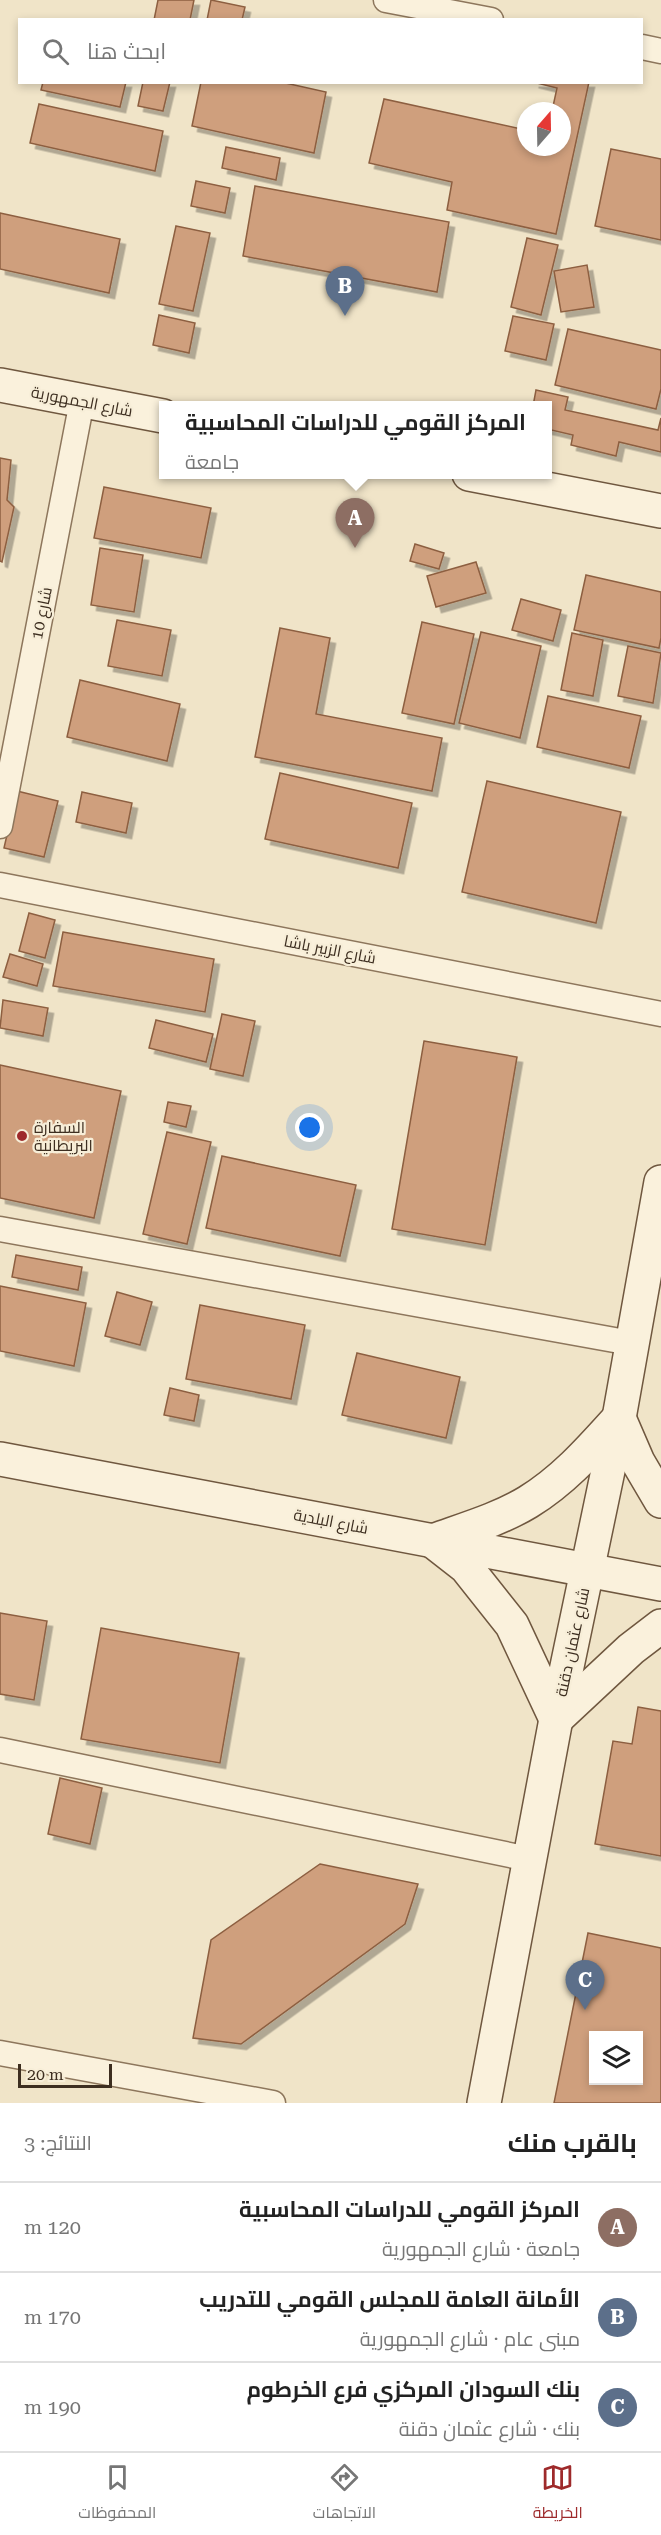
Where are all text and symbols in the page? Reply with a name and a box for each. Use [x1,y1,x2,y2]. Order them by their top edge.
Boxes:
search box [18,18,643,84]
icon: search [39,35,72,68]
text: ابحث هنا [87,39,166,64]
north arrow [517,102,571,156]
pin: B [326,266,364,316]
street label: شارع الجمهورية [29,382,134,423]
popup [159,401,552,479]
text: المركز القومي للدراسات المحاسبية [185,410,526,435]
text: جامعة [185,450,239,474]
pin: A [336,498,374,548]
street label: شارع 10 [27,585,58,641]
street label: شارع الزبير باشا [282,931,378,970]
your location [295,1113,324,1142]
place label: السفارة البريطانية [34,1118,93,1155]
marker: السفارة البريطانية [15,1129,29,1143]
street label: شارع البلدية [292,1505,370,1540]
street label: شارع عثمان دقنة [552,1586,595,1699]
pin: C [566,1960,604,2010]
map controls [589,2031,643,2085]
button: layers [589,2031,643,2085]
scale bar [18,2061,112,2088]
text: 20 m [27,2065,64,2084]
text: بالقرب منك [508,2128,637,2158]
text: النتائج: 3 [24,2131,92,2155]
text: المركز القومي للدراسات المحاسبية [239,2197,580,2222]
text: 120 m [24,2215,81,2239]
text: A [610,2215,625,2239]
text: جامعة · شارع الجمهورية [382,2237,580,2261]
text: الأمانة العامة للمجلس القومي للتدريب [199,2287,580,2312]
text: 170 m [24,2305,81,2329]
text: B [610,2305,625,2329]
text: مبنى عام · شارع الجمهورية [360,2327,580,2351]
text: بنك السودان المركزي فرع الخرطوم [246,2377,580,2402]
text: 190 m [24,2395,81,2419]
text: C [611,2395,625,2419]
text: بنك · شارع عثمان دقنة [399,2417,580,2441]
tab: المحفوظات [78,2461,156,2527]
tab: الاتجاهات [313,2461,376,2527]
tab: الخريطة [533,2461,583,2527]

